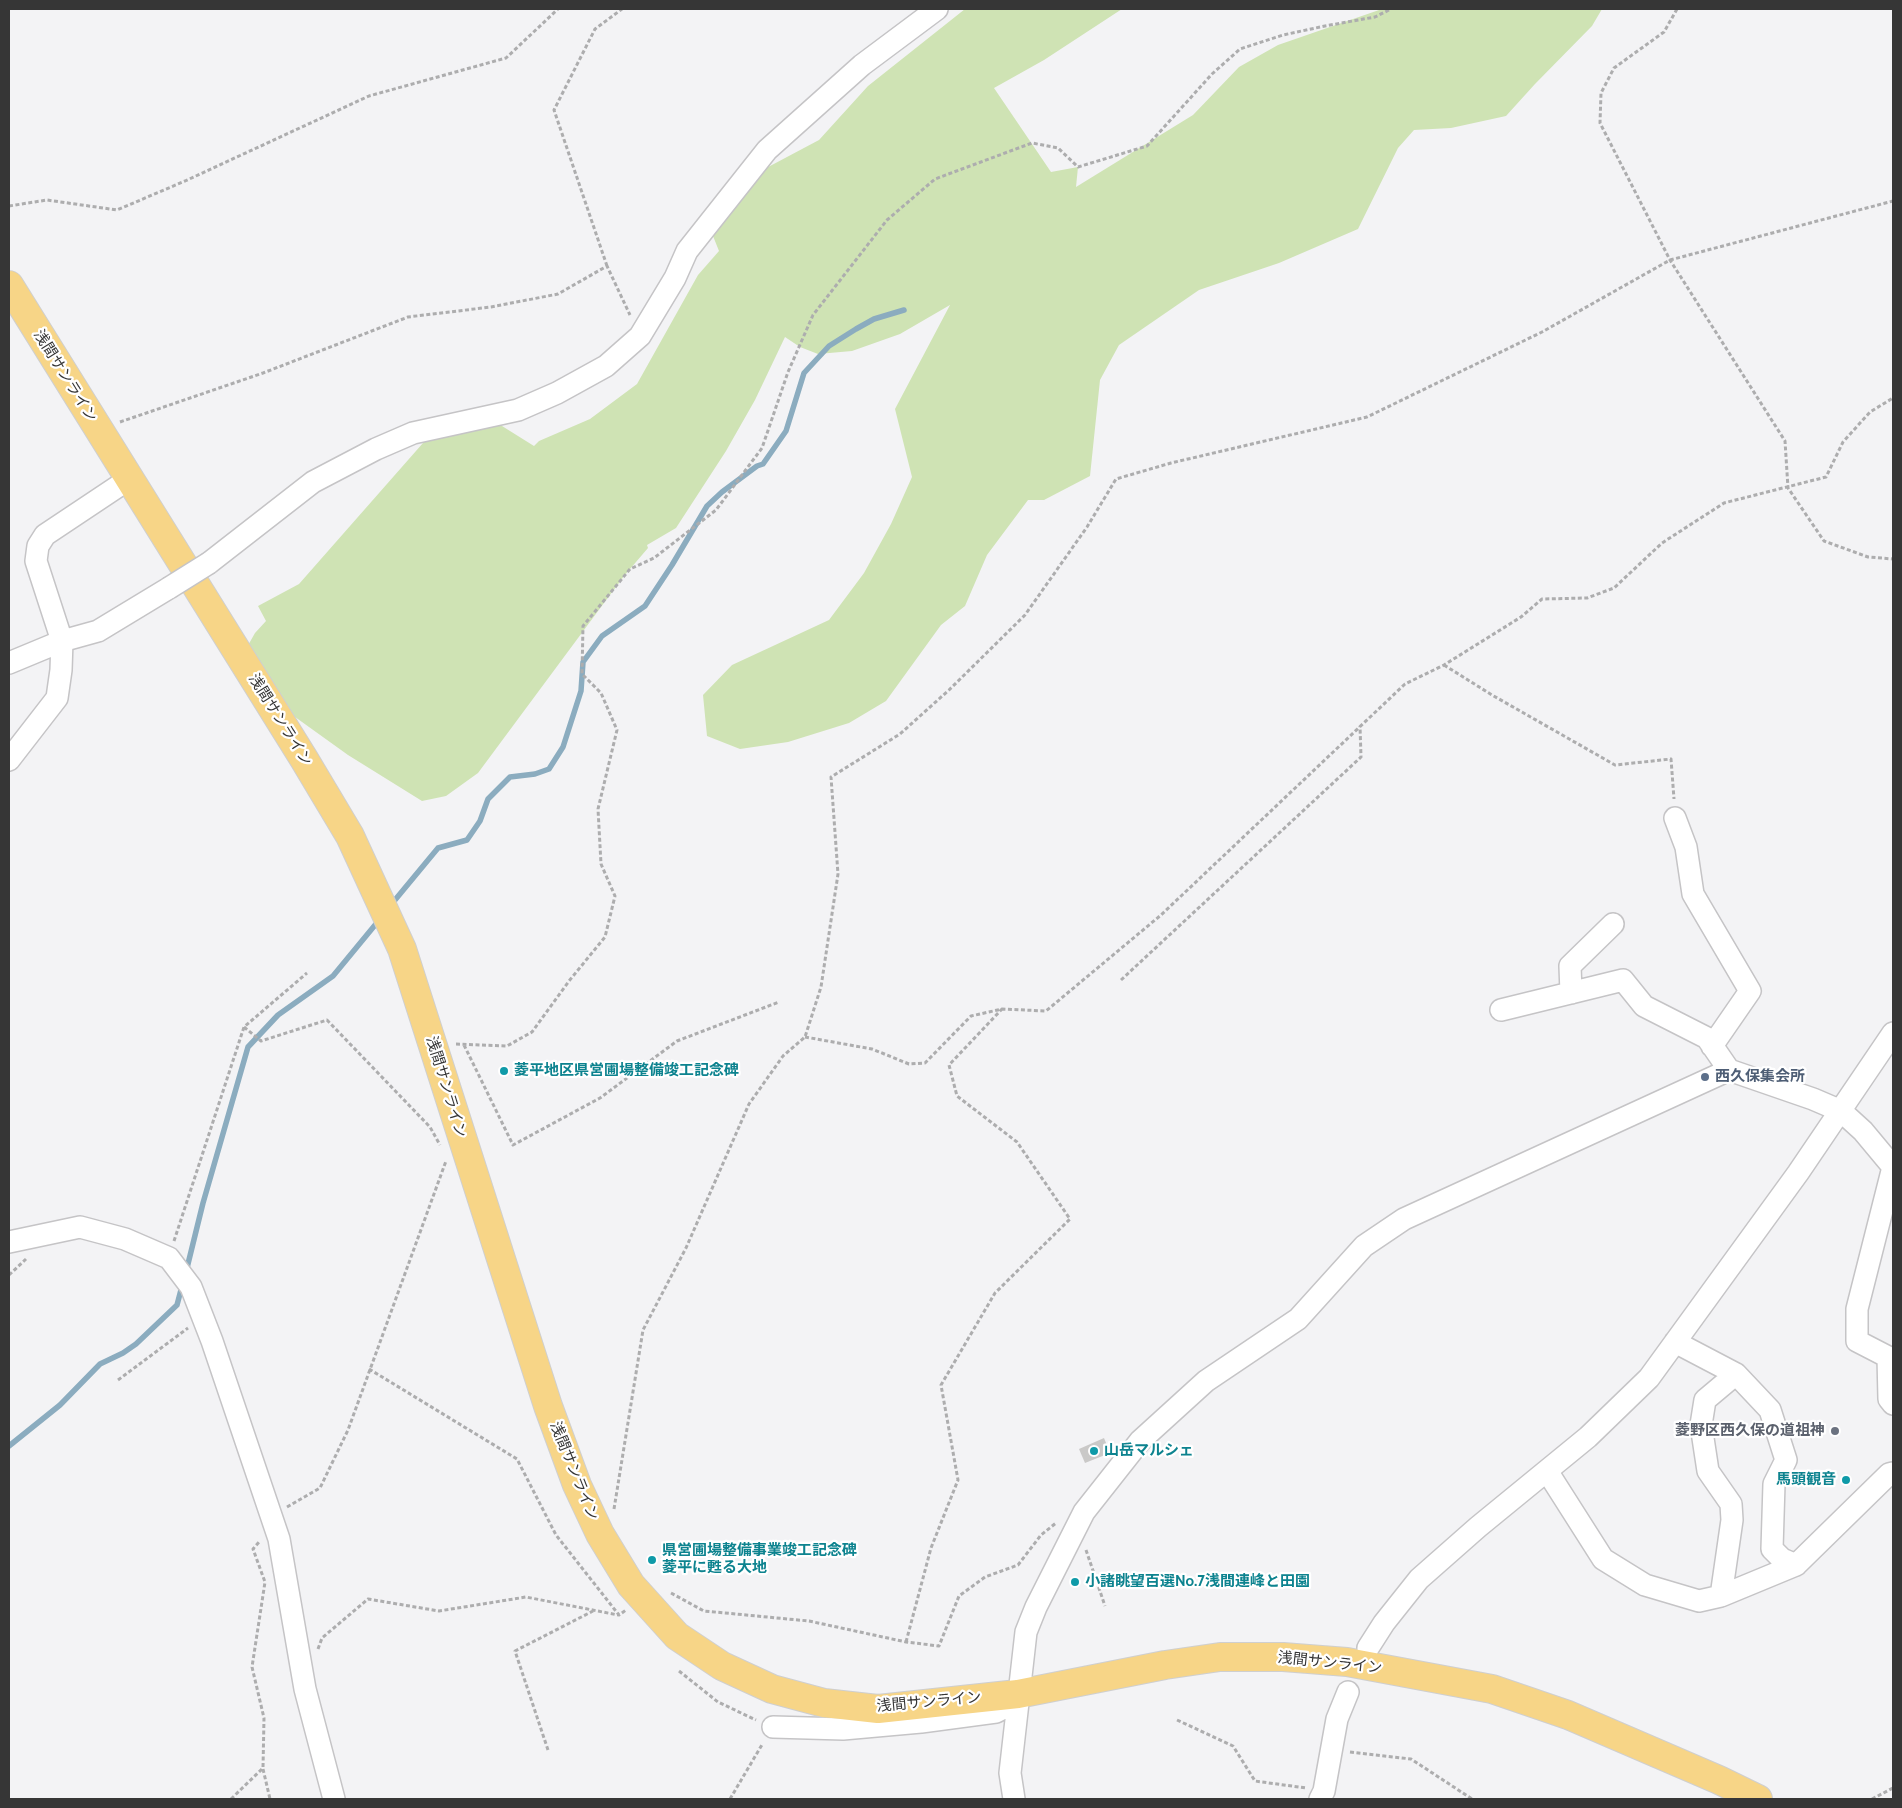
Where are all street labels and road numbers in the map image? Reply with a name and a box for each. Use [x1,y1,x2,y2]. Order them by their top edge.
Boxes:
street label: 浅間サンライン [30,327,100,425]
street label: 浅間サンライン [245,671,315,769]
street label: 浅間サンライン [422,1034,470,1140]
street label: 浅間サンライン [546,1419,602,1523]
street label: 浅間サンライン [1277,1649,1383,1677]
street label: 浅間サンライン [876,1688,982,1716]

